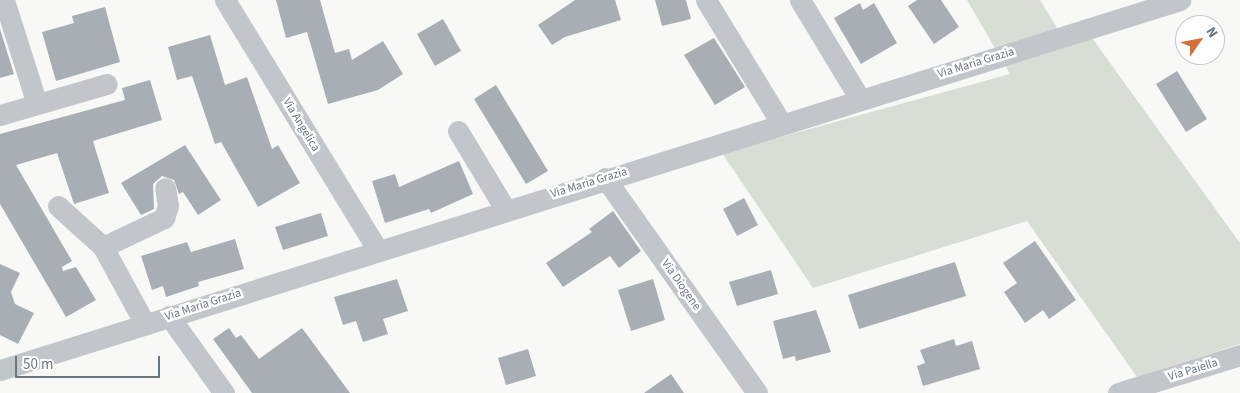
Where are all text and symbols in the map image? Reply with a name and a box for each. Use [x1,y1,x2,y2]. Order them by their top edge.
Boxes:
north arrow [1175,15,1225,65]
text: N [1201,23,1223,42]
street label: Via Maria Grazia [936,45,1016,81]
street label: Via Angelica [279,96,323,154]
street label: Via Maria Grazia [549,165,629,201]
street label: Via Diogene [658,257,704,313]
street label: Via Maria Grazia [163,286,243,324]
scale bar [18,346,162,378]
text: 50 m [23,354,53,375]
street label: Via Paiella [1167,356,1219,384]

